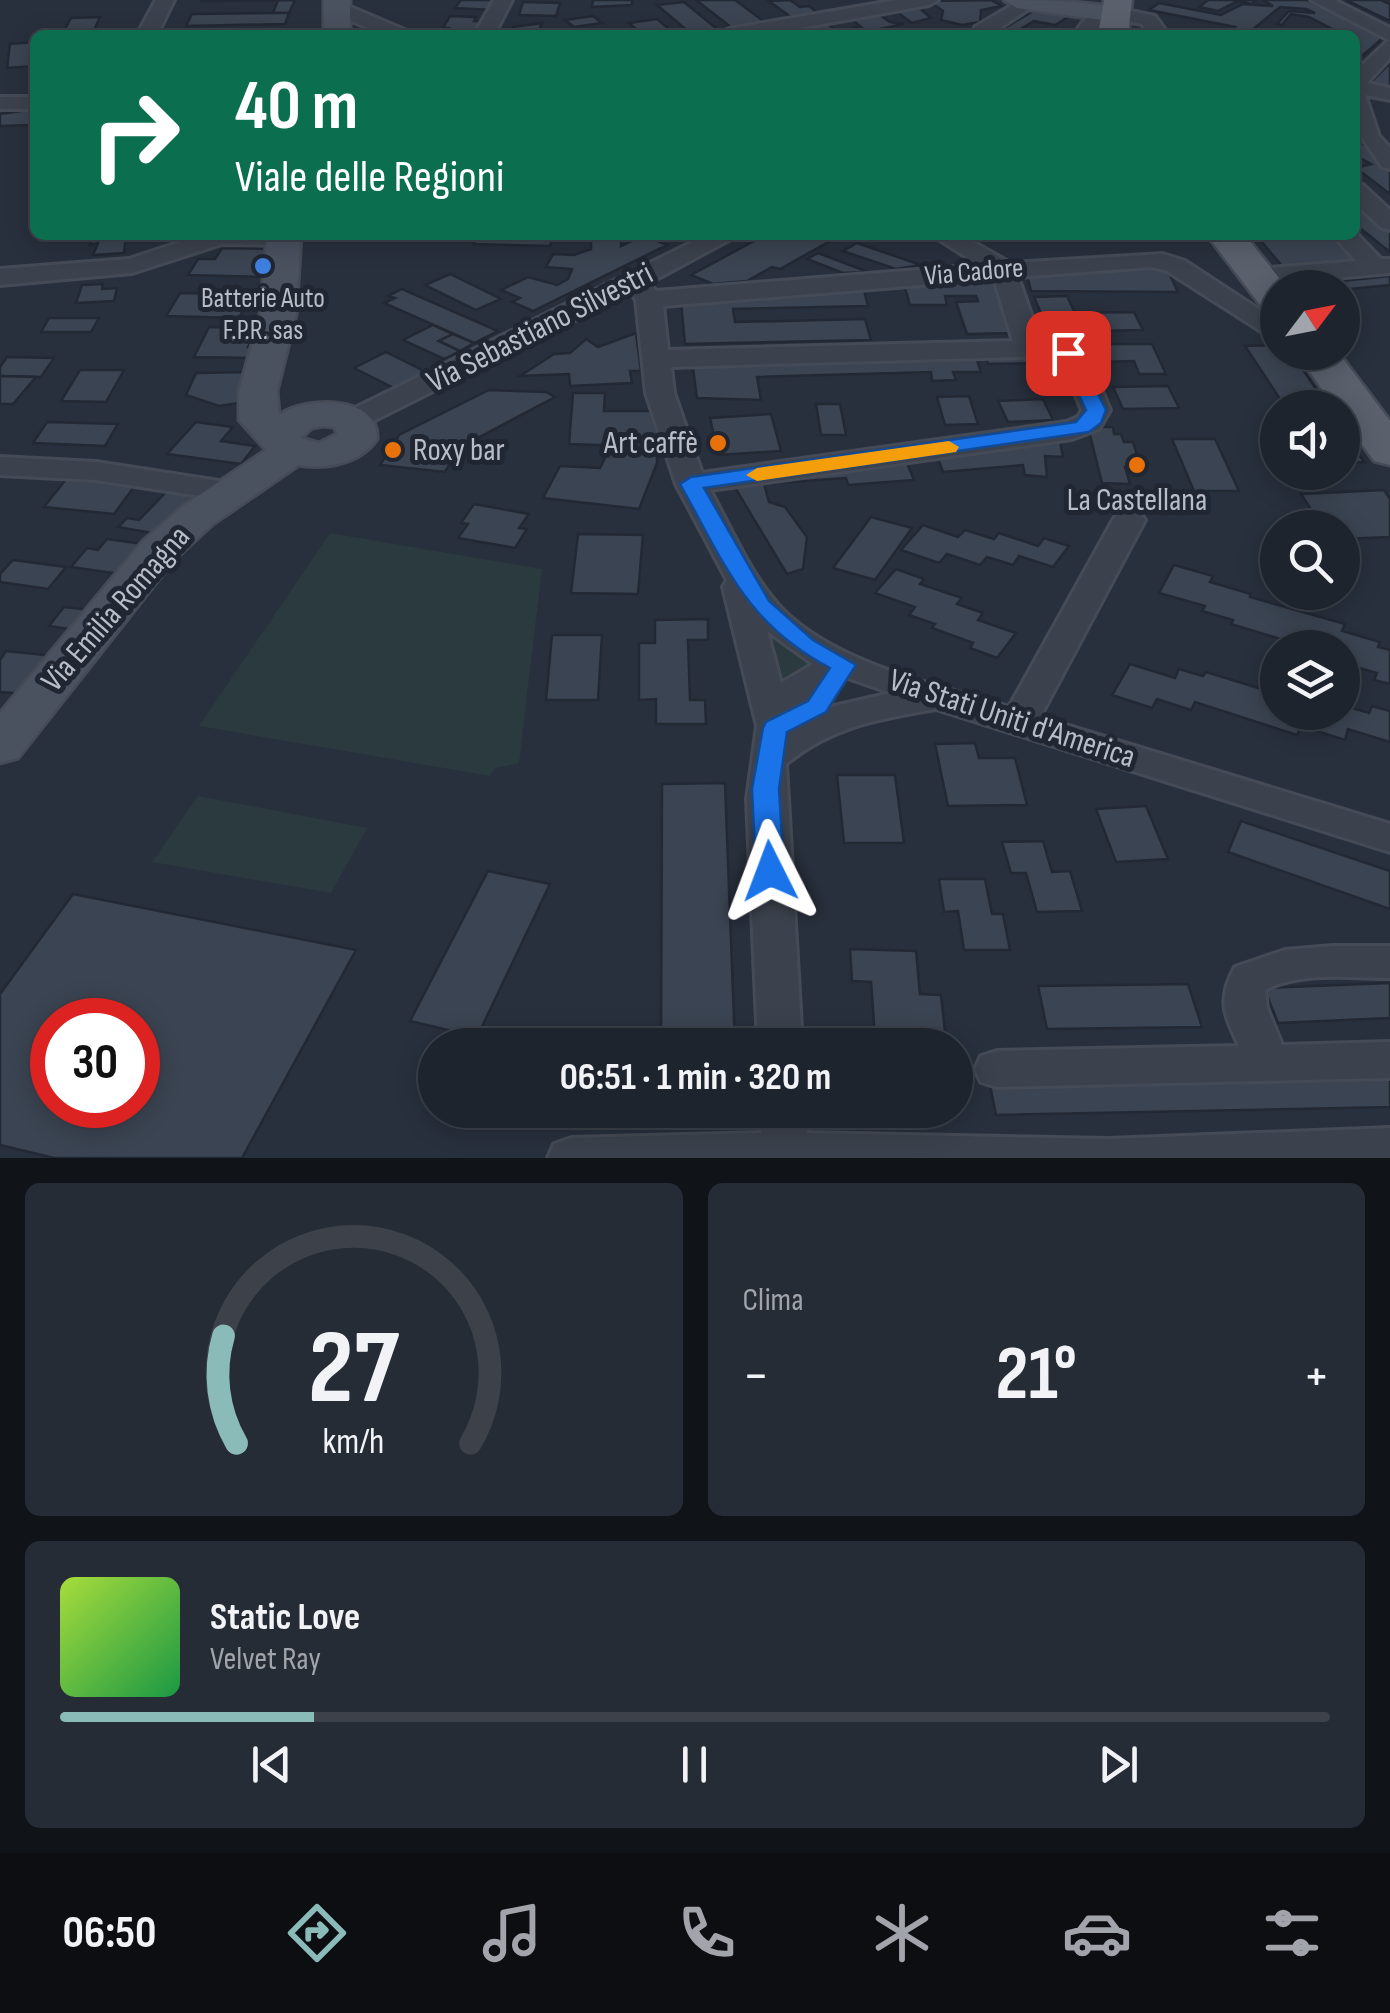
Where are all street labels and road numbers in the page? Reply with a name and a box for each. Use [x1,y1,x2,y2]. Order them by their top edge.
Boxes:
street label: Via Cadore [923,251,1025,293]
street label: Via Sebastiano Silvestri [420,254,660,402]
street label: Via Emilia Romagna [33,518,199,700]
street label: Via Stati Uniti d'America [884,661,1140,777]

